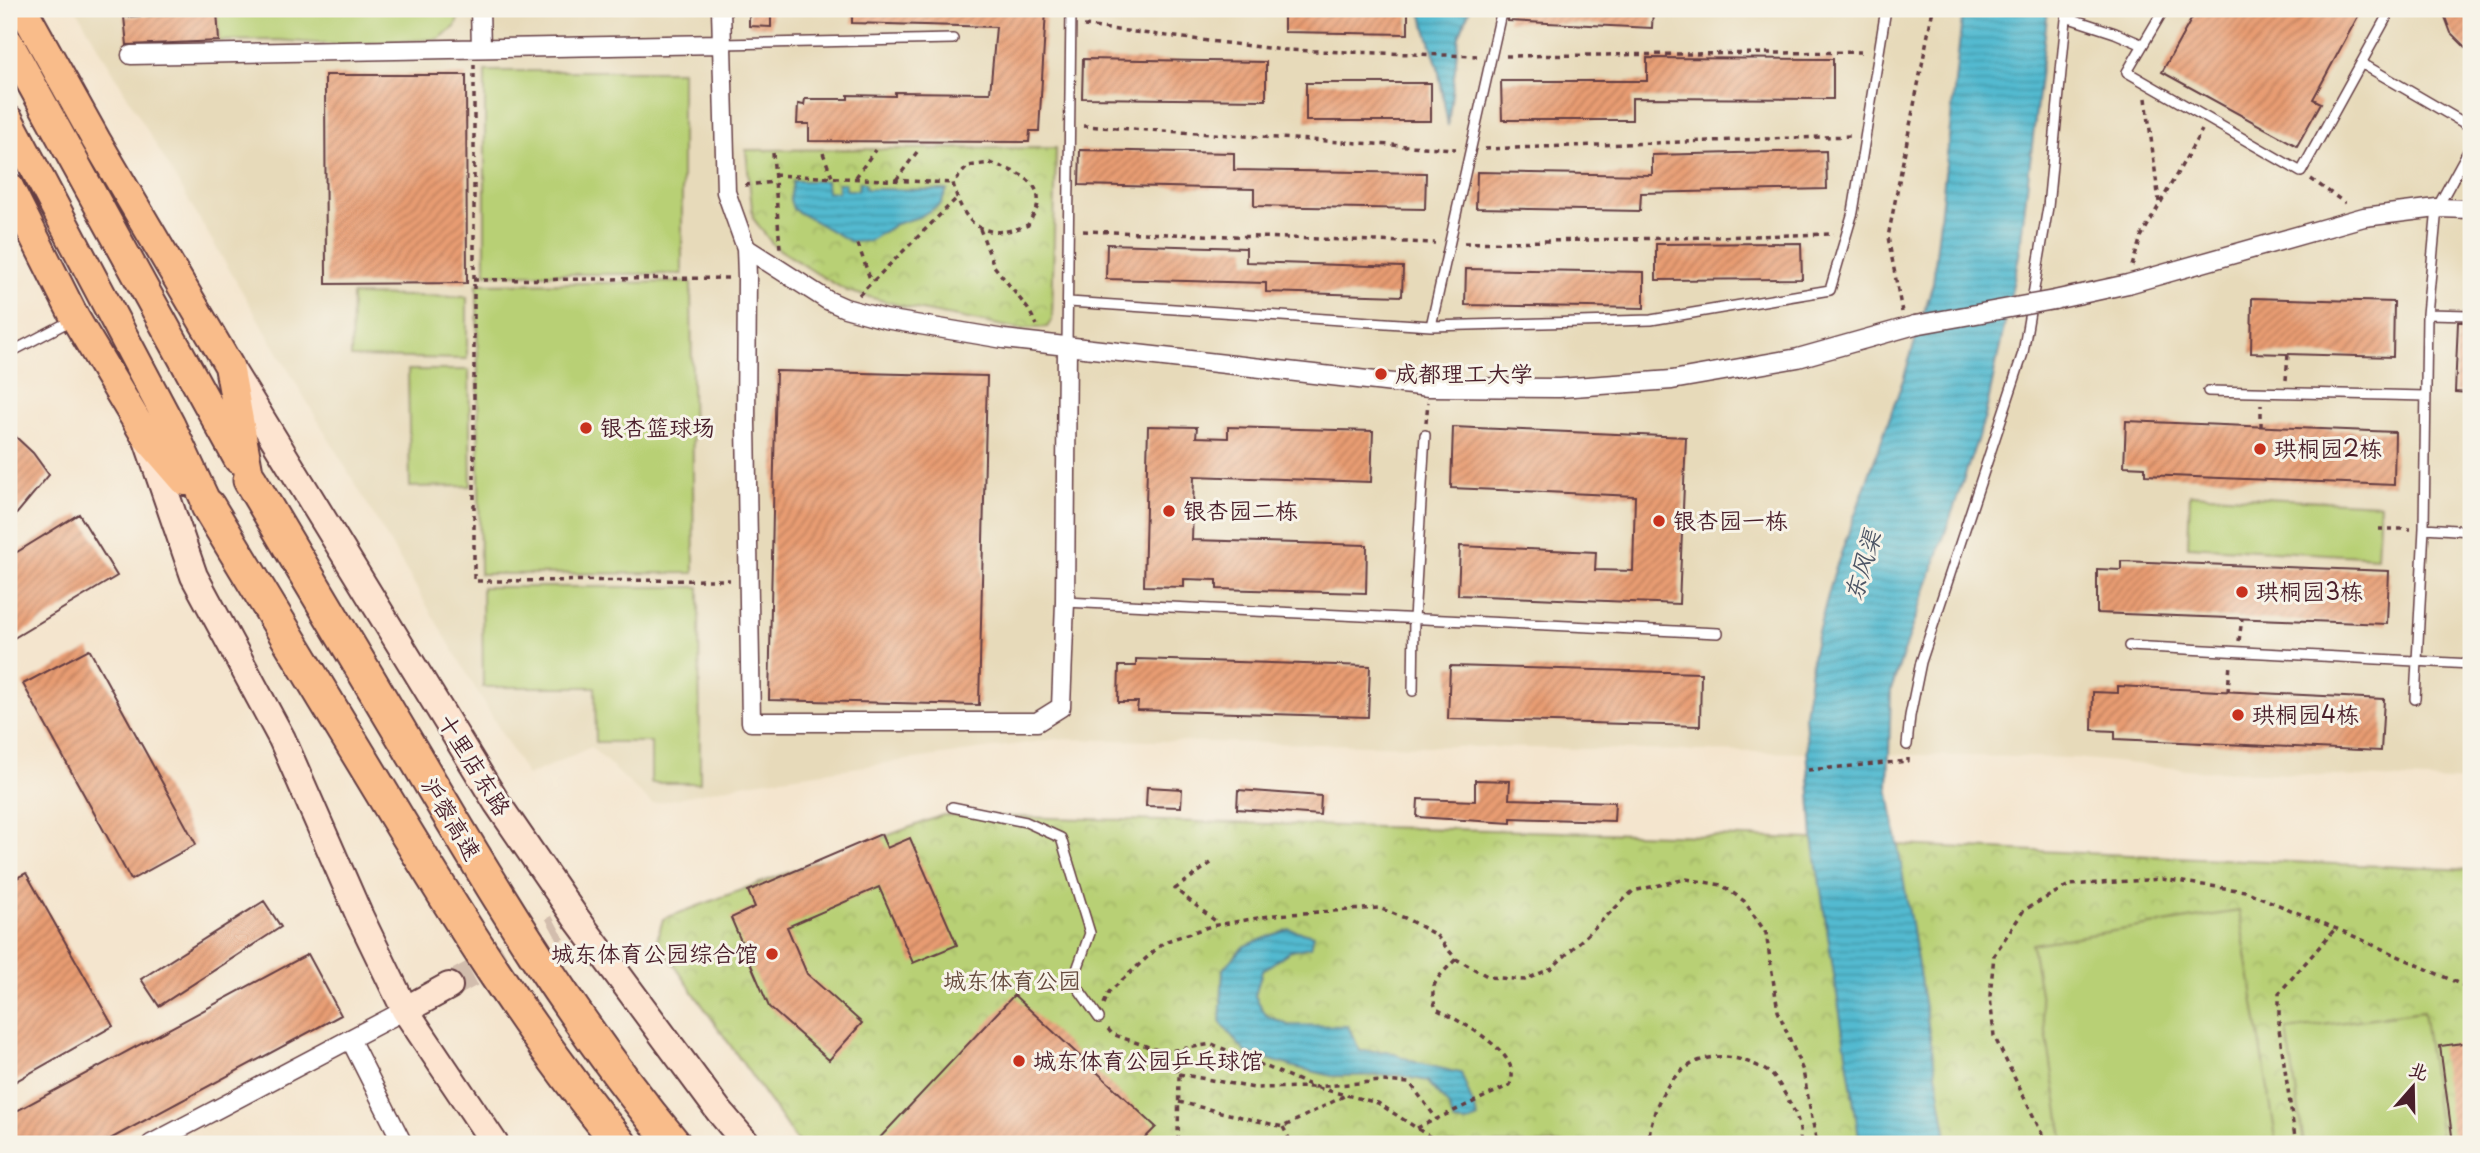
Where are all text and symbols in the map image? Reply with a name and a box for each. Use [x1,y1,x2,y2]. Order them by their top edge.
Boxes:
place label: 成都理工大学 [1395,355,1533,390]
marker: 成都理工大学 [1373,366,1389,382]
place label: 银杏篮球场 [600,409,715,444]
marker: 银杏篮球场 [578,420,594,436]
place label: 珙桐园2栋 [2274,430,2382,465]
marker: 珙桐园2栋 [2252,441,2268,457]
place label: 银杏园二栋 [1183,492,1298,527]
place label: 银杏园一栋 [1673,502,1788,537]
marker: 银杏园二栋 [1161,503,1177,519]
marker: 银杏园一栋 [1651,513,1667,529]
water label: 东风渠 [1833,524,1889,605]
place label: 珙桐园3栋 [2256,573,2363,608]
marker: 珙桐园3栋 [2234,584,2250,600]
place label: 珙桐园4栋 [2252,696,2359,731]
street label: 十里店东路 [430,706,521,822]
marker: 珙桐园4栋 [2230,707,2246,723]
street label: 沪蓉高速 [414,770,491,867]
place label: 城东体育公园综合馆 [551,935,758,970]
marker: 城东体育公园综合馆 [764,946,780,962]
park label: 城东体育公园 [943,962,1081,997]
place label: 城东体育公园乒乓球馆 [1033,1042,1263,1077]
north arrow [2378,1052,2448,1122]
marker: 城东体育公园乒乓球馆 [1011,1053,1027,1069]
text: 北 [2405,1054,2433,1086]

